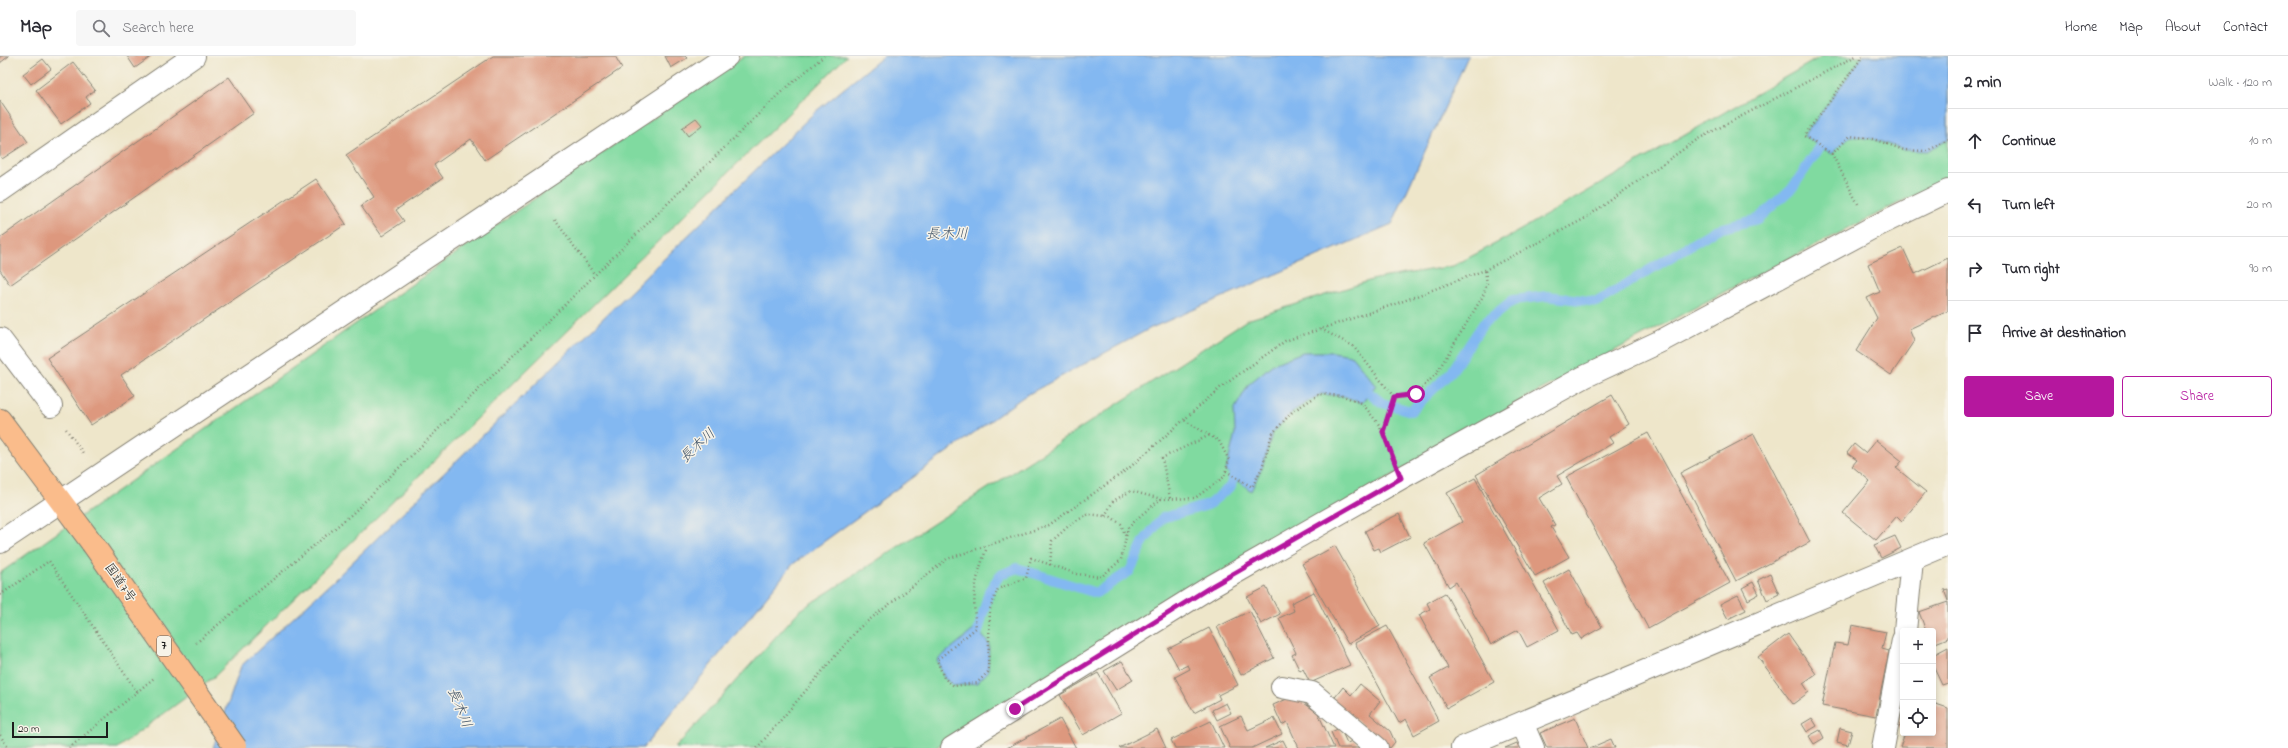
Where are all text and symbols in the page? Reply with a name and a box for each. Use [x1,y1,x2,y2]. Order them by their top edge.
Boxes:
search box [76,10,356,46]
text: Map [20,14,52,41]
icon: search [90,17,112,39]
text: Search here [122,17,194,39]
text: Home [2065,17,2097,38]
text: Map [2119,17,2143,38]
text: About [2165,17,2201,38]
text: Contact [2223,17,2268,38]
text: 2 min [1964,70,2001,95]
text: Walk · 120 m [2208,73,2272,92]
icon: ahead [1964,130,1986,152]
text: Continue [2002,130,2056,152]
text: 10 m [2249,131,2272,150]
icon: left [1964,194,1986,216]
text: Turn left [2002,194,2055,216]
text: 20 m [2247,195,2272,214]
water label: 長木川 [926,224,968,245]
icon: right [1964,258,1986,280]
text: Turn right [2002,258,2060,280]
text: 90 m [2249,259,2272,278]
icon: arrive [1964,322,1986,344]
text: Arrive at destination [2002,322,2126,344]
button: Save [1964,376,2114,417]
button: Share [2122,376,2272,417]
route start [1407,385,1425,403]
water label: 長木川 [675,424,721,468]
street label: 国道7号 [99,559,141,607]
map controls [1900,628,1936,736]
button: + [1900,628,1936,664]
road number: 7 [157,636,171,656]
button: − [1900,664,1936,700]
water label: 長木川 [441,685,477,731]
route end [1006,700,1024,718]
button: locate [1900,700,1936,736]
scale bar [12,720,108,739]
text: 20 m [18,721,40,737]

